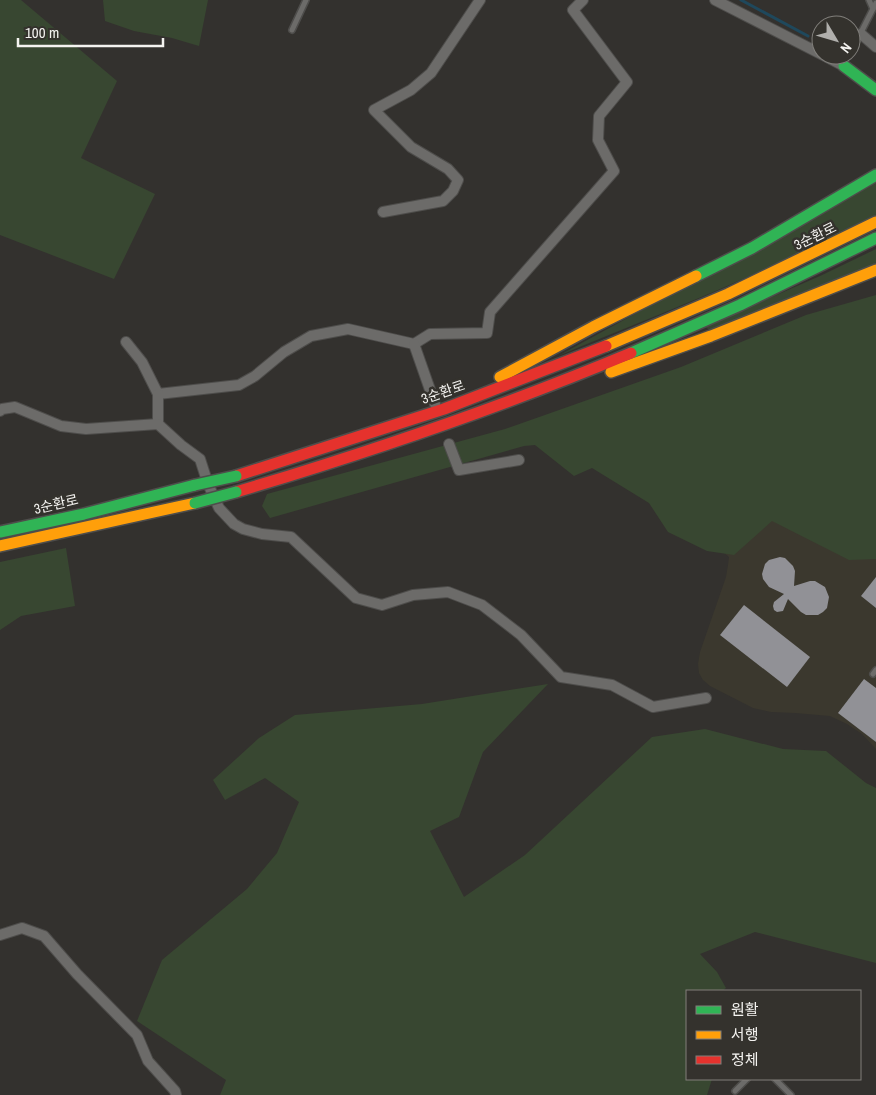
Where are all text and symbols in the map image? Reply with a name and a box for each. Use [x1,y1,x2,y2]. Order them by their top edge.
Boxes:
scale bar [18,15,162,47]
north arrow [811,15,861,65]
text: 100 m [25,22,59,43]
text: N [837,39,856,57]
street label: 3순환로 [791,218,839,254]
street label: 3순환로 [419,376,467,408]
street label: 3순환로 [32,490,80,518]
legend [686,990,861,1080]
text: 원활 [731,999,759,1020]
text: 서행 [731,1024,759,1045]
text: 정체 [731,1049,759,1070]

